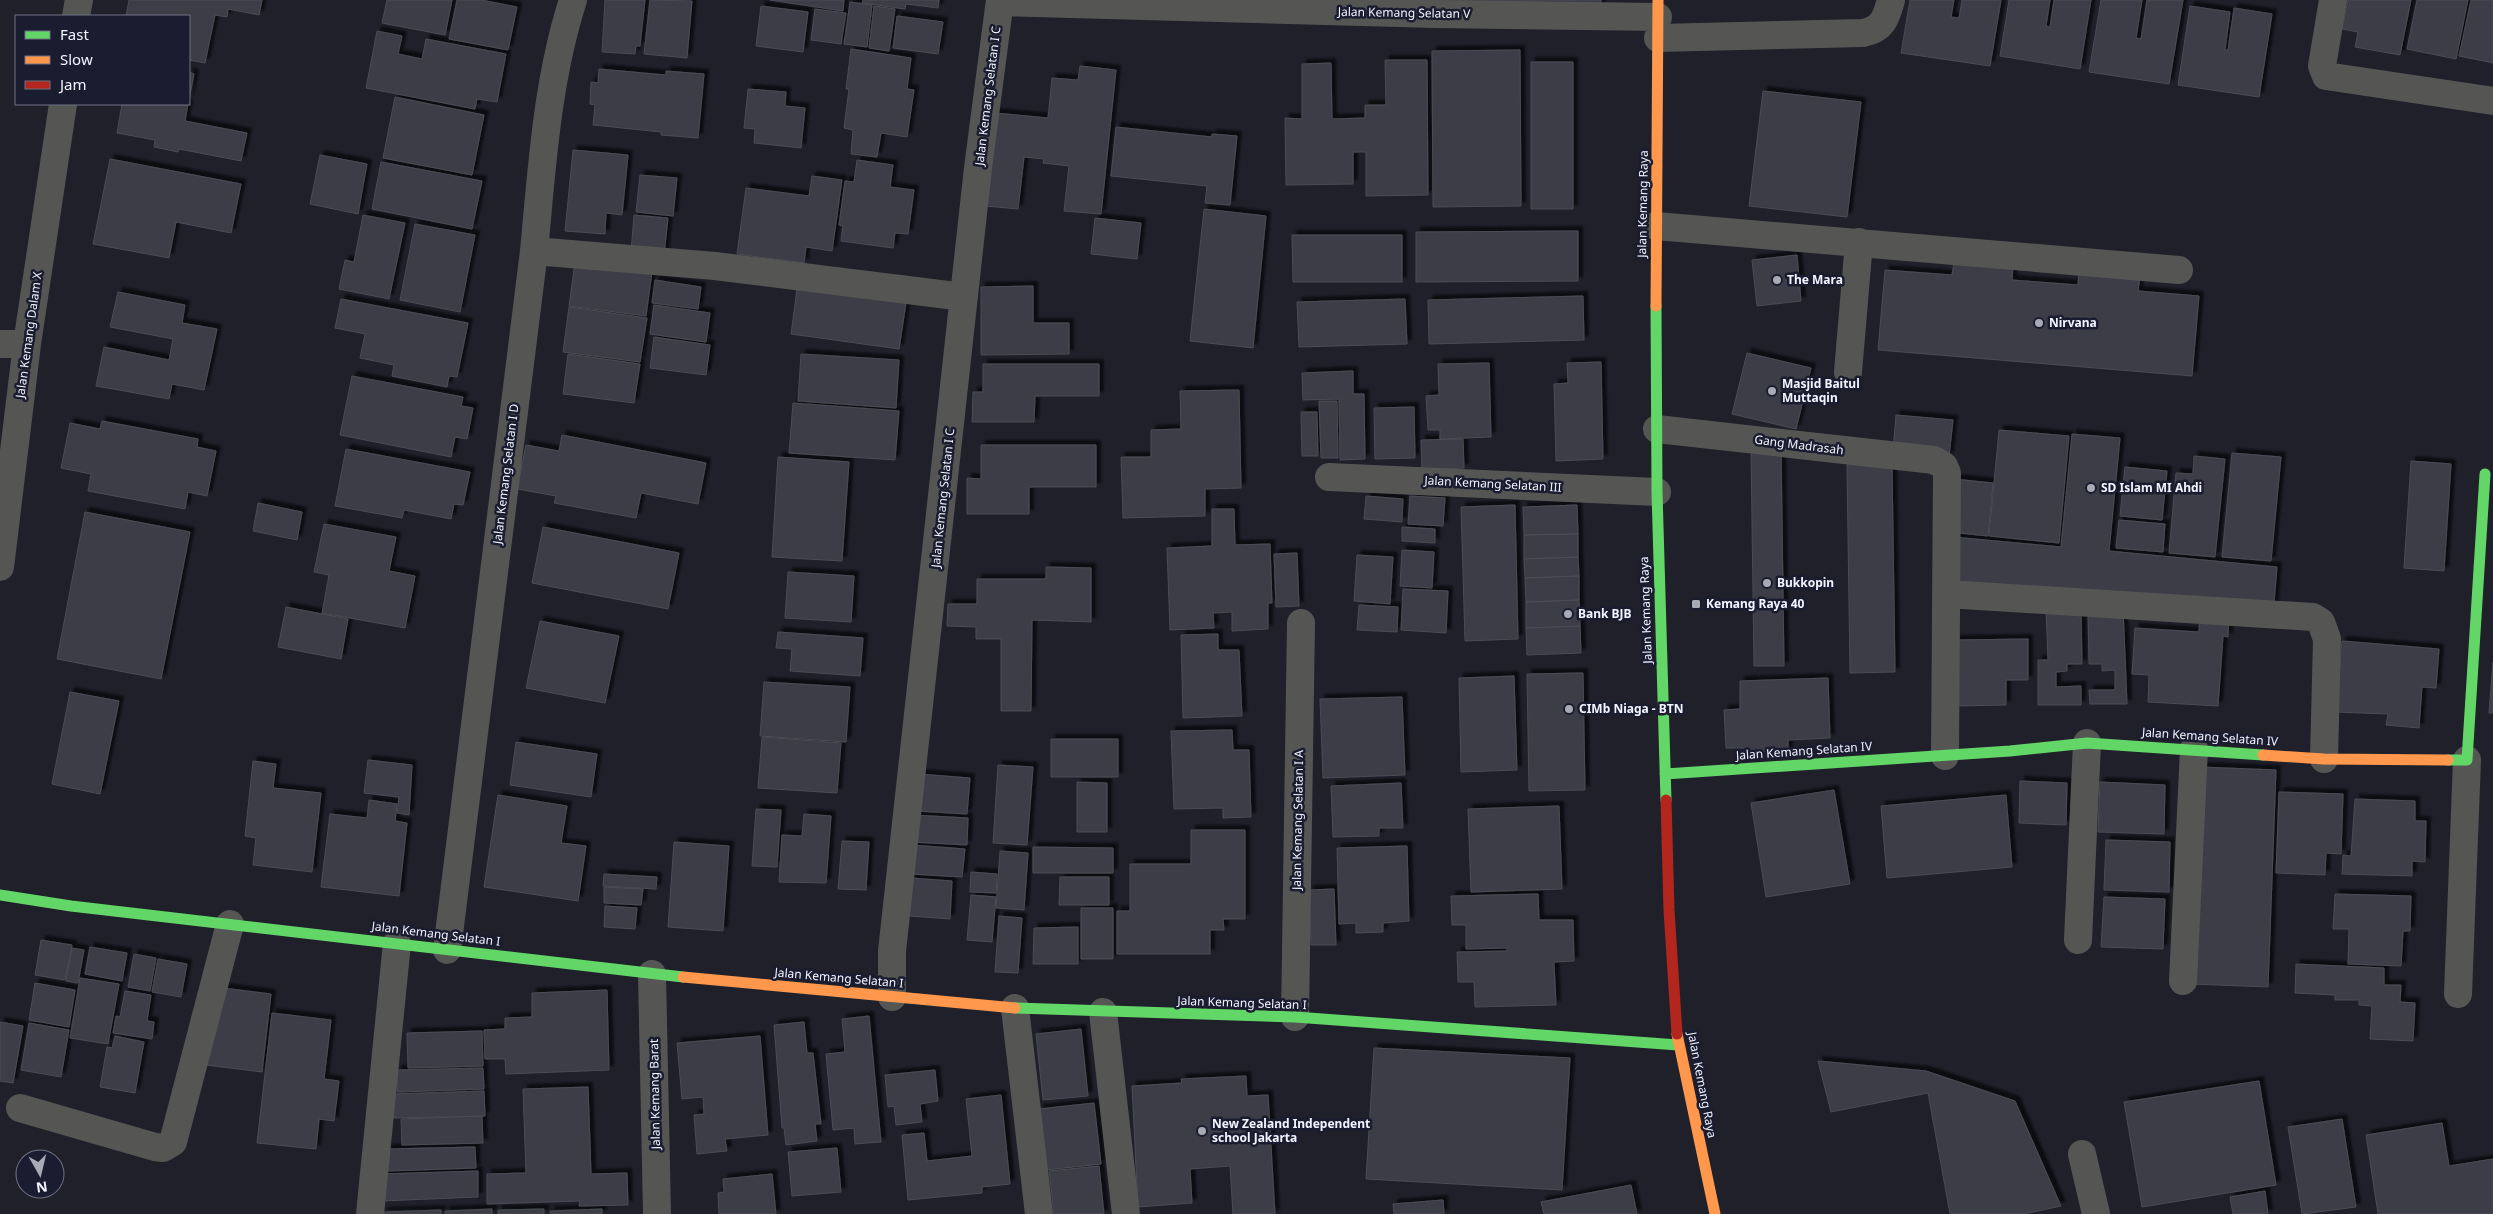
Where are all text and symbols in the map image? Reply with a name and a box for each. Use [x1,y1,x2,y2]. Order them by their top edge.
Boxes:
street label: Jalan Kemang Selatan V [1337,3,1471,22]
legend [15,15,190,105]
text: Fast [60,24,89,44]
street label: Jalan Kemang Selatan I C [970,25,1005,167]
text: Slow [60,49,93,69]
text: Jam [58,74,87,94]
street label: Jalan Kemang Raya [1633,150,1652,259]
street label: Jalan Kemang Dalam X [11,271,46,400]
place label: The Mara [1787,271,1843,288]
marker: The Mara [1771,274,1783,286]
place label: Nirvana [2049,314,2097,331]
marker: Nirvana [2033,317,2045,329]
place label: Masjid Baitul Muttaqin [1782,375,1860,406]
marker: Masjid Baitul Muttaqin [1766,385,1778,397]
street label: Jalan Kemang Selatan I D [488,403,523,546]
street label: Jalan Kemang Selatan I C [927,427,958,569]
street label: Gang Madrasah [1753,431,1845,458]
street label: Jalan Kemang Selatan III [1423,471,1562,496]
place label: SD Islam MI Ahdi [2101,479,2202,496]
marker: SD Islam MI Ahdi [2085,482,2097,494]
street label: Jalan Kemang Raya [1635,556,1656,665]
place label: Bukkopin [1777,574,1834,591]
marker: Bukkopin [1761,577,1773,589]
place label: Kemang Raya 40 [1706,595,1805,612]
marker: Kemang Raya 40 [1690,598,1702,610]
place label: Bank BJB [1578,605,1631,622]
marker: Bank BJB [1562,608,1574,620]
place label: CIMb Niaga - BTN [1579,700,1683,717]
marker: CIMb Niaga - BTN [1563,703,1575,715]
street label: Jalan Kemang Selatan IV [2140,723,2279,750]
street label: Jalan Kemang Selatan IV [1734,737,1873,764]
street label: Jalan Kemang Selatan I A [1288,749,1307,891]
street label: Jalan Kemang Selatan I [370,917,501,950]
street label: Jalan Kemang Selatan I [773,963,904,992]
street label: Jalan Kemang Selatan I [1176,992,1307,1013]
street label: Jalan Kemang Raya [1684,1030,1721,1139]
street label: Jalan Kemang Barat [645,1038,664,1151]
place label: New Zealand Independent school Jakarta [1212,1115,1370,1146]
marker: New Zealand Independent school Jakarta [1196,1125,1208,1137]
north arrow [15,1149,65,1199]
text: N [35,1177,49,1198]

